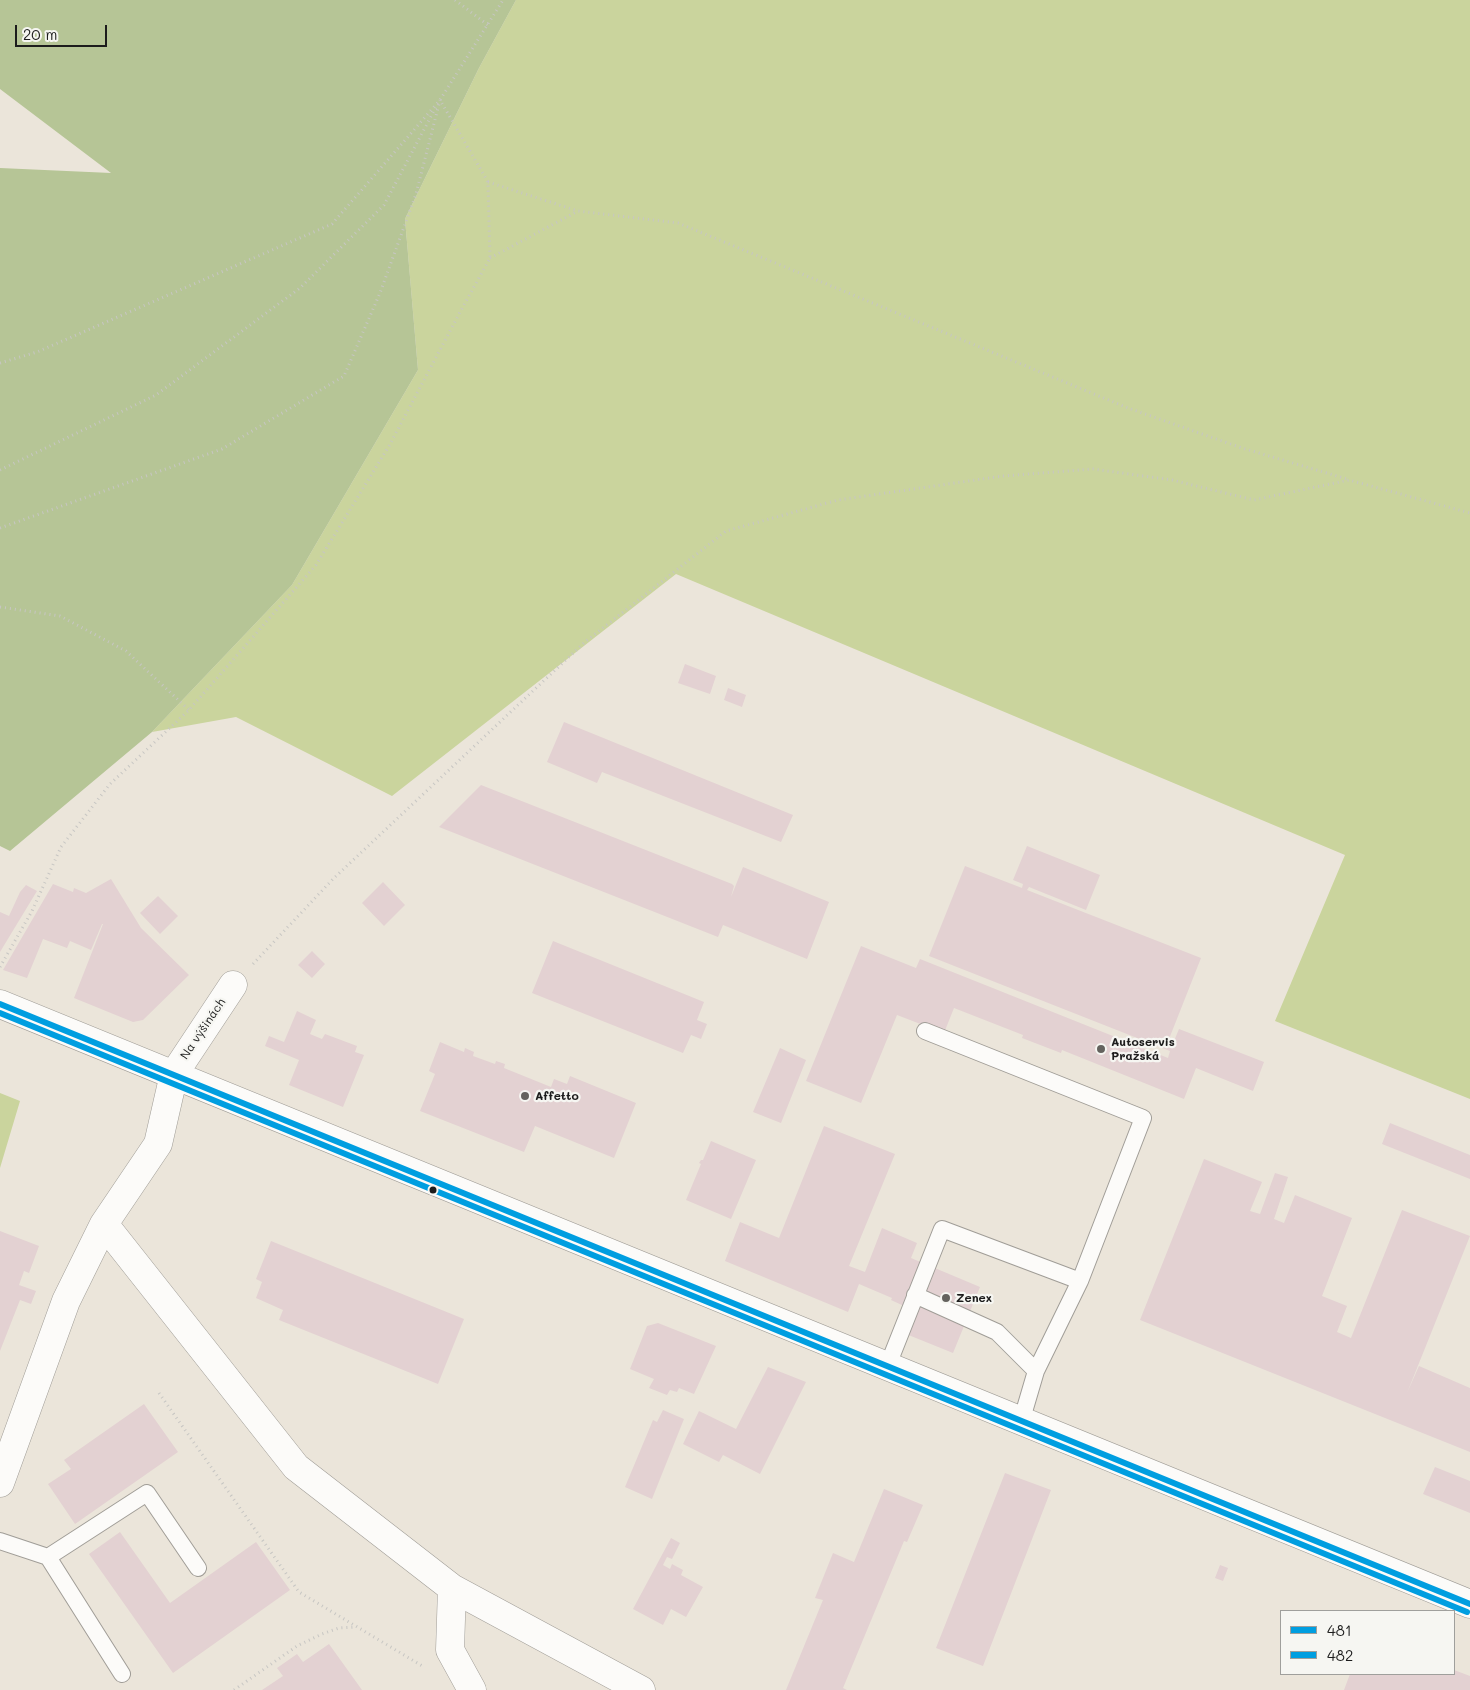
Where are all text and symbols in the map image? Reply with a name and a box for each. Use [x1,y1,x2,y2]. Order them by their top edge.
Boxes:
scale bar [18,15,110,47]
text: 20 m [23,24,57,44]
street label: Na výšinách [177,996,229,1062]
place label: Autoservis Pražská [1111,1035,1175,1063]
marker: Autoservis Pražská [1095,1043,1107,1055]
place label: Affetto [535,1089,579,1103]
marker: Affetto [519,1090,531,1102]
unlabelled marker [428,1185,438,1195]
place label: Zenex [956,1291,992,1305]
marker: Zenex [940,1292,952,1304]
legend [1280,1610,1455,1675]
text: 481 [1327,1620,1352,1640]
text: 482 [1327,1645,1353,1665]

